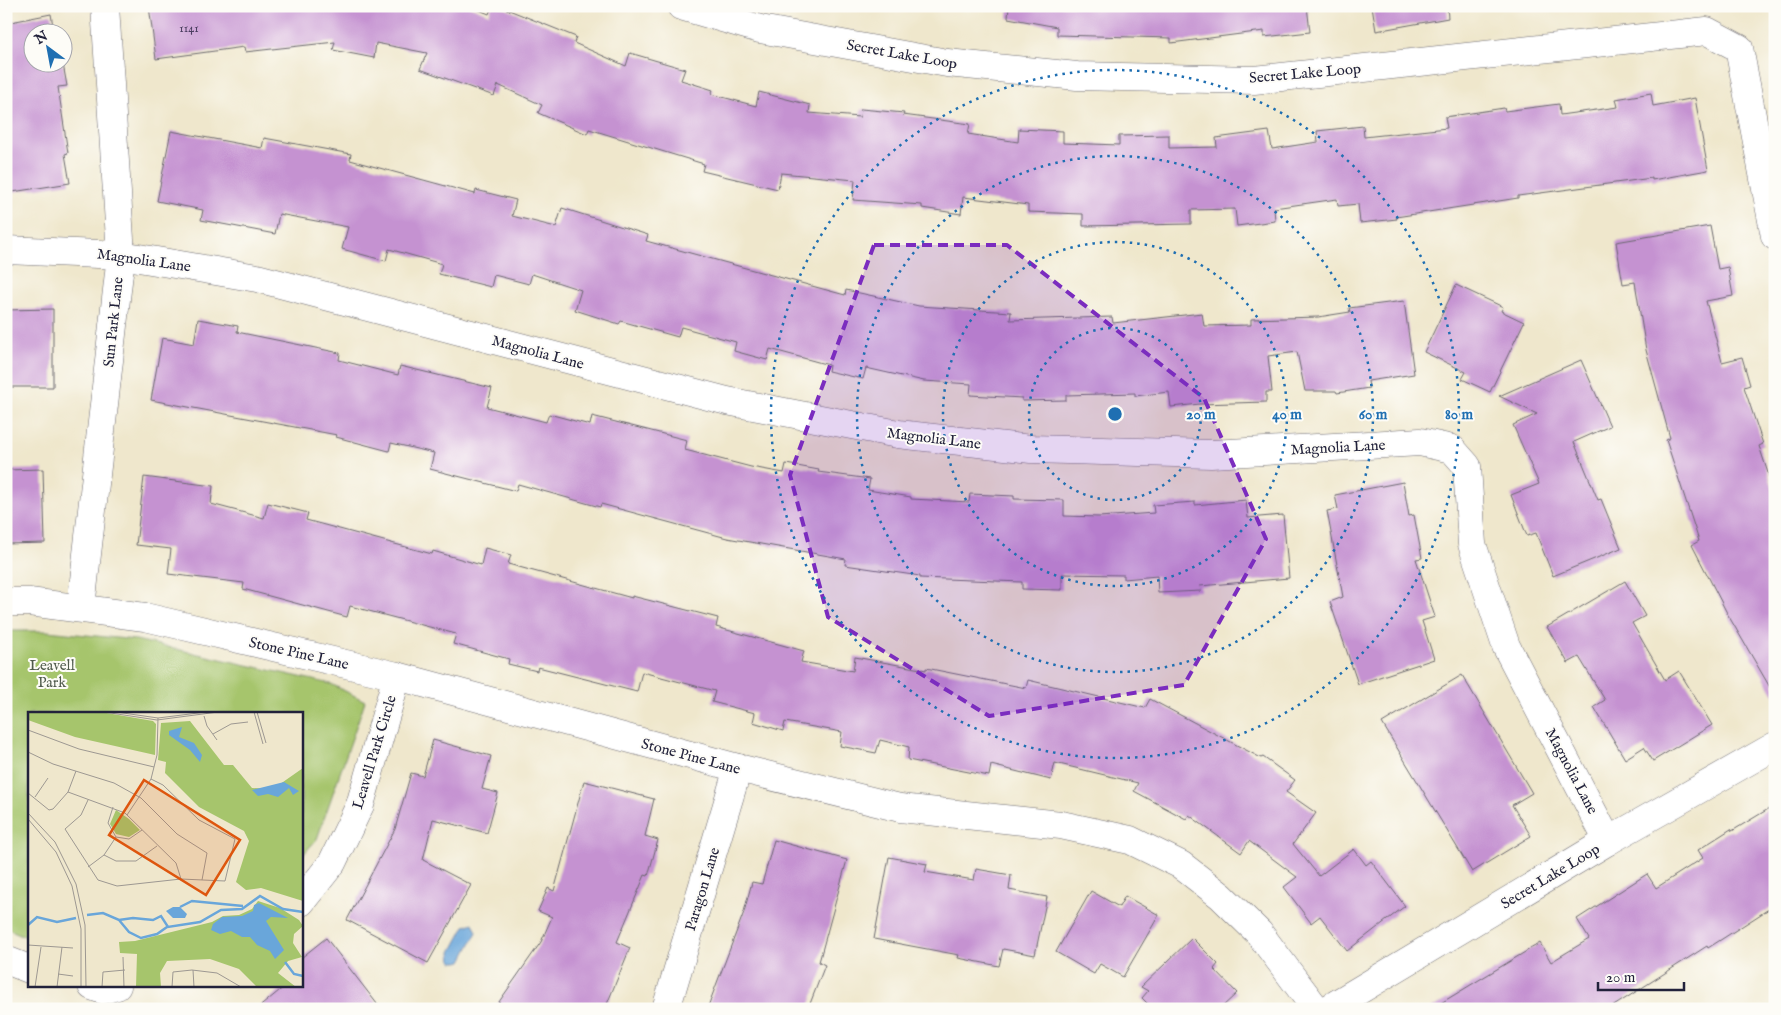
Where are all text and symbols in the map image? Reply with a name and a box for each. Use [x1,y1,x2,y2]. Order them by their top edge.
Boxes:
house number: 1141 [179,21,199,36]
north arrow [22,22,72,72]
text: N [31,27,52,49]
street label: Secret Lake Loop [845,35,959,74]
street label: Secret Lake Loop [1248,59,1362,88]
street label: Magnolia Lane [96,245,192,277]
street label: Sun Park Lane [99,276,128,368]
street label: Magnolia Lane [490,331,586,374]
centre of rings [1106,405,1124,423]
text: 20 m [1186,405,1216,424]
text: 40 m [1272,405,1302,424]
text: 60 m [1359,405,1388,424]
text: 80 m [1445,405,1473,424]
street label: Magnolia Lane [886,423,982,454]
street label: Magnolia Lane [1290,436,1386,459]
street label: Stone Pine Lane [247,633,351,674]
park label: Leavell Park [29,656,76,692]
street label: Leavell Park Circle [348,693,401,811]
inset map [28,712,302,988]
street label: Magnolia Lane [1541,725,1602,818]
street label: Stone Pine Lane [639,734,743,779]
street label: Secret Lake Loop [1497,839,1603,913]
street label: Paragon Lane [681,845,724,933]
scale bar [1598,960,1685,992]
text: 20 m [1606,968,1636,987]

